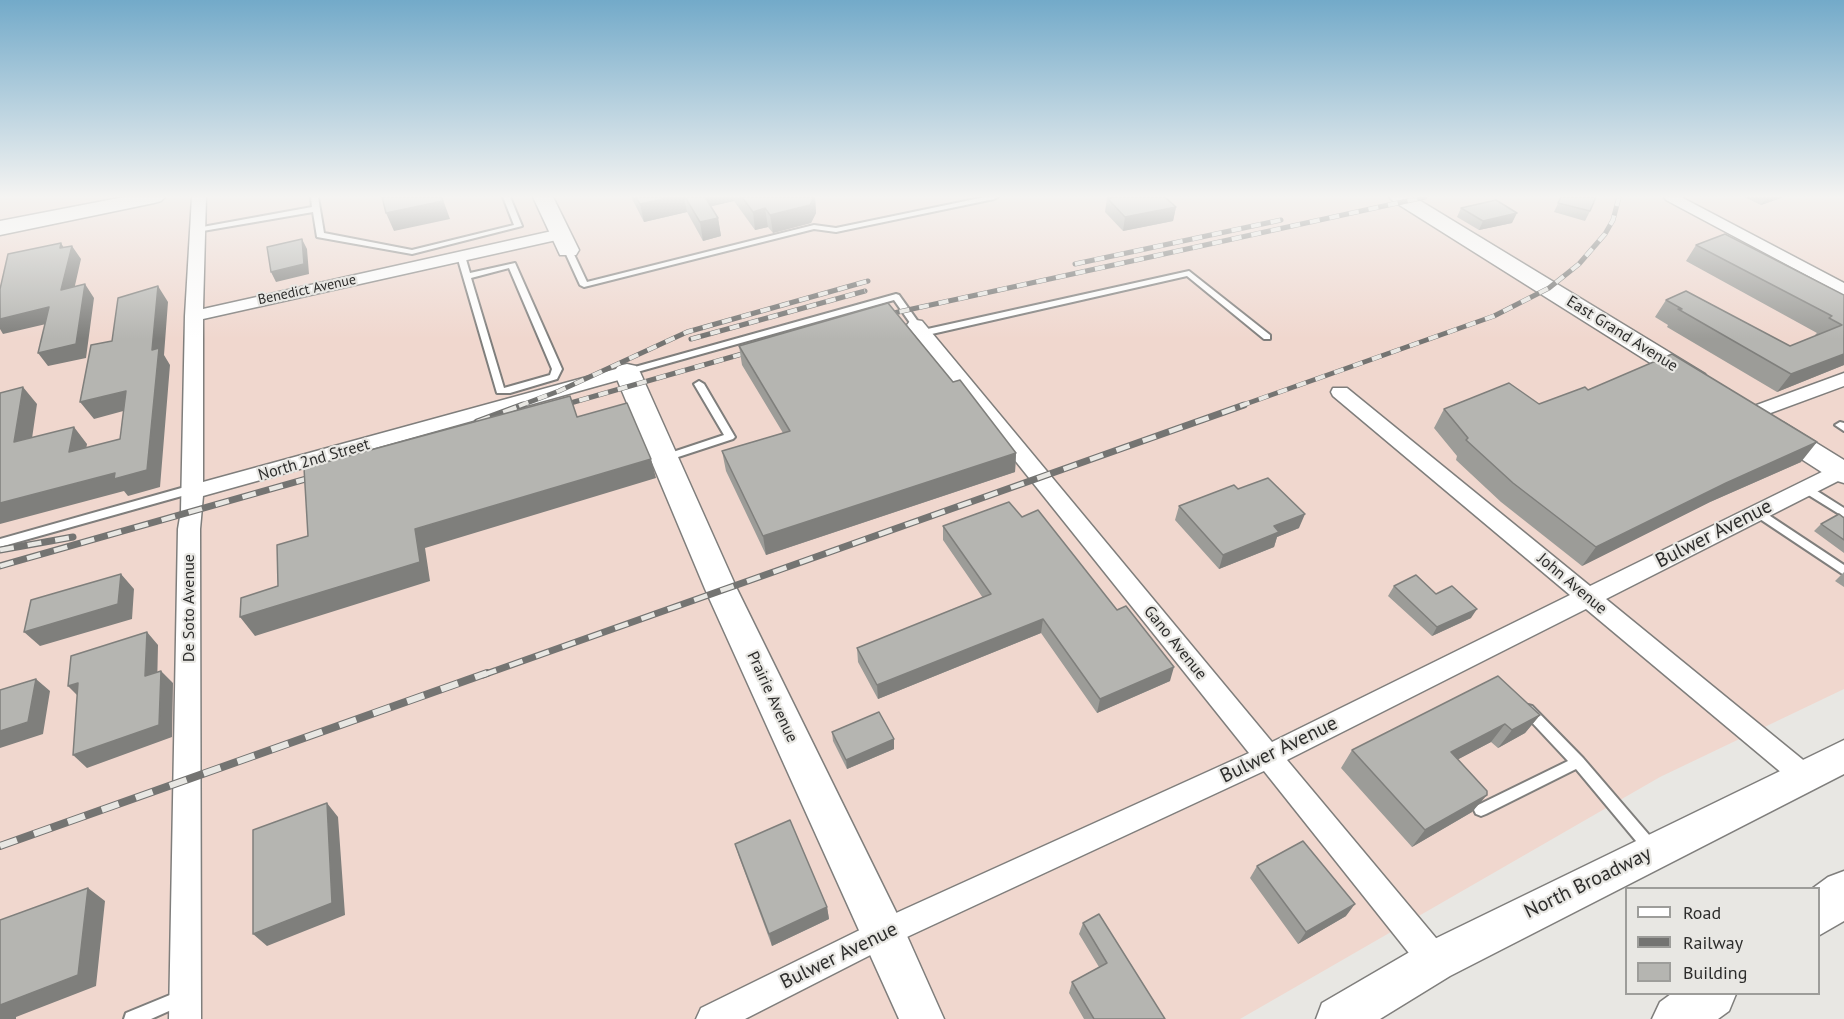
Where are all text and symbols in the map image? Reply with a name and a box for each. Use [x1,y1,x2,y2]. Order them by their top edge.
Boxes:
street label: Benedict Avenue [256,271,358,309]
street label: East Grand Avenue [1563,292,1681,376]
street label: North 2nd Street [256,435,372,485]
street label: Bulwer Avenue [1652,494,1776,574]
street label: John Avenue [1533,549,1611,619]
street label: De Soto Avenue [179,554,199,662]
street label: Gano Avenue [1139,602,1211,684]
street label: Prairie Avenue [743,648,801,746]
street label: Bulwer Avenue [1216,711,1342,789]
street label: North Broadway [1521,842,1655,924]
legend [1625,887,1820,995]
text: Road [1683,901,1721,924]
street label: Bulwer Avenue [776,917,902,995]
text: Railway [1683,931,1743,954]
text: Building [1683,961,1747,984]

